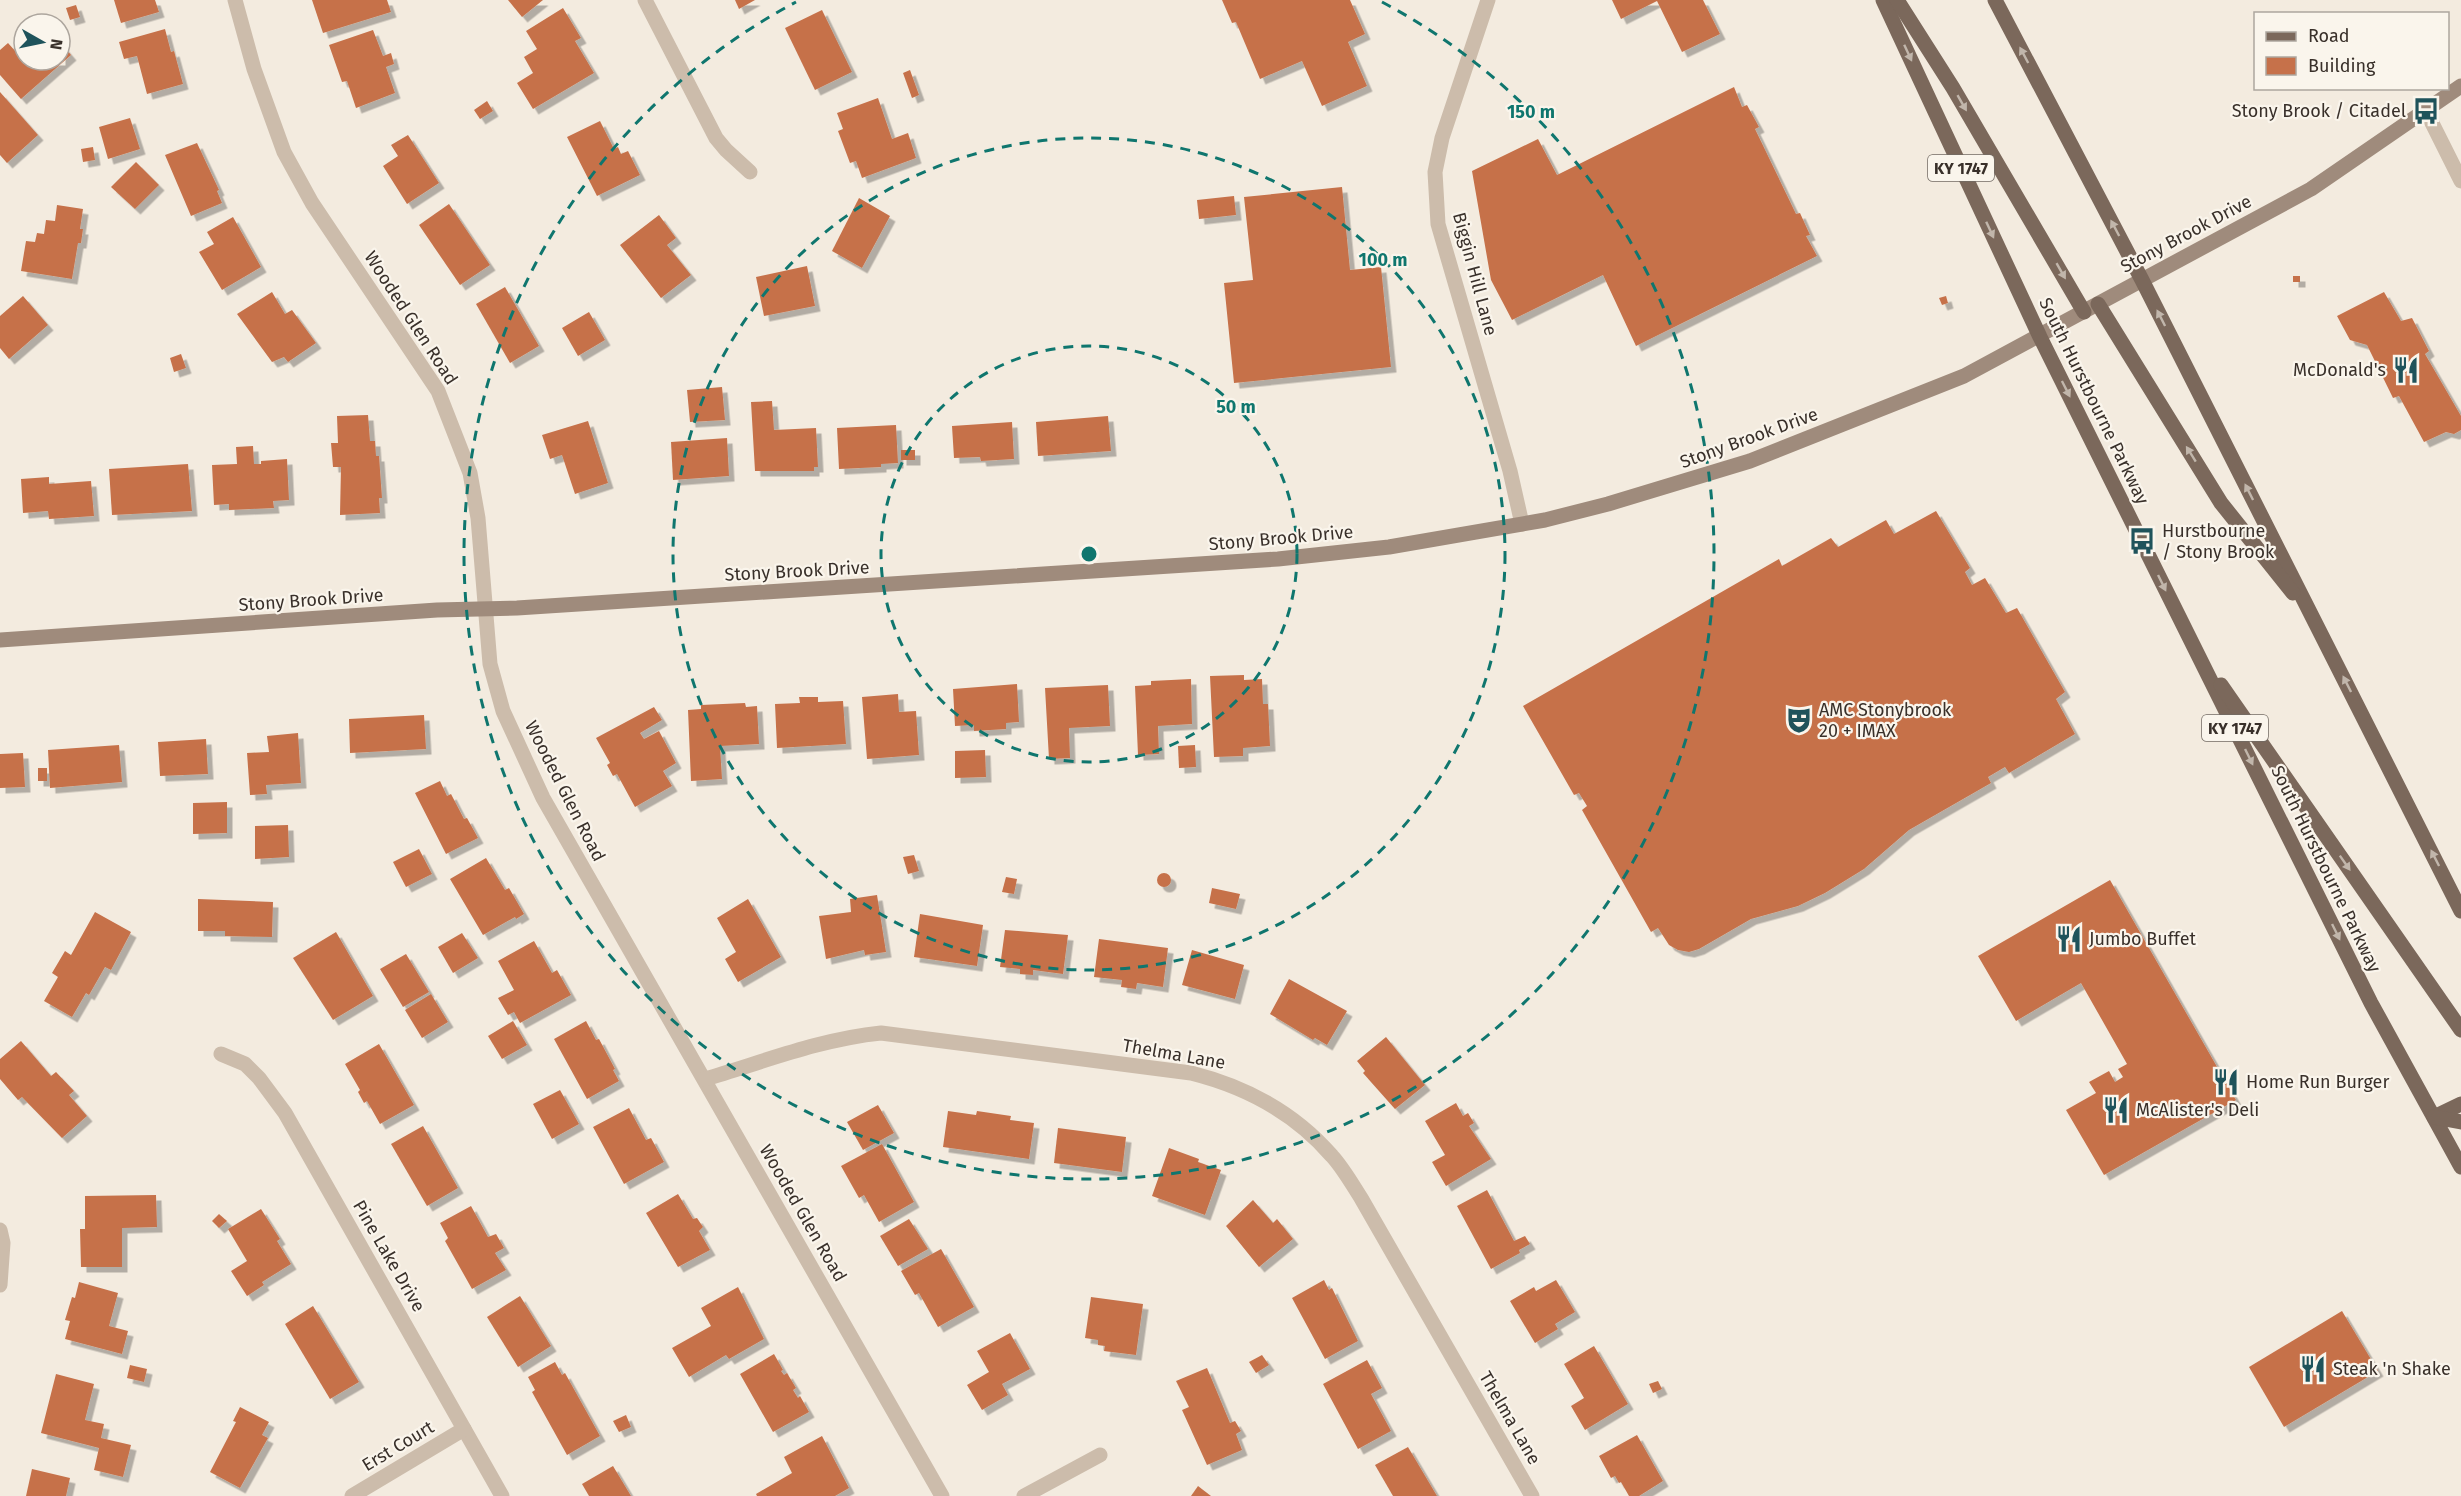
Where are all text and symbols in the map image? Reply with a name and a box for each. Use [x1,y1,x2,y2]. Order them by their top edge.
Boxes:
north arrow [12,12,72,72]
legend [2254,12,2449,90]
text: Road [2308,25,2350,47]
text: N [46,38,67,51]
one-way arrow [1903,44,1912,61]
one-way arrow [2019,46,2029,63]
text: Building [2308,55,2376,77]
one-way arrow [1956,94,1966,111]
bus stop icon: Stony Brook / Citadel [2411,96,2441,126]
place label: Stony Brook / Citadel [2232,100,2406,122]
text: 150 m [1507,101,1555,123]
road number: KY 1747 [1928,155,1994,181]
street label: Stony Brook Drive [2117,190,2255,278]
street label: Biggin Hill Lane [1448,210,1502,338]
one-way arrow [2110,219,2120,236]
one-way arrow [1985,221,1994,238]
street label: Wooded Glen Road [360,247,462,389]
text: 100 m [1359,249,1407,271]
one-way arrow [2055,263,2066,279]
street label: South Hurstbourne Parkway [2034,294,2154,508]
one-way arrow [2157,309,2166,326]
restaurant icon: McDonald's [2391,355,2421,385]
place label: McDonald's [2293,359,2386,381]
one-way arrow [2061,381,2071,398]
text: 50 m [1216,396,1256,418]
street label: Stony Brook Drive [1677,403,1821,473]
one-way arrow [2186,446,2197,462]
one-way arrow [2245,483,2254,500]
place label: Hurstbourne / Stony Brook [2162,520,2275,563]
street label: Stony Brook Drive [1208,521,1354,555]
bus stop icon: Hurstbourne / Stony Brook [2127,526,2157,556]
centre of rings [1079,544,1099,564]
street label: Stony Brook Drive [724,556,870,586]
one-way arrow [2158,574,2167,591]
street label: Stony Brook Drive [238,584,384,616]
one-way arrow [2342,676,2351,693]
place label: AMC Stonybrook 20 + IMAX [1819,699,1952,742]
theatre icon: AMC Stonybrook 20 + IMAX [1784,705,1814,735]
road number: KY 1747 [2202,715,2268,741]
street label: Wooded Glen Road [520,717,610,865]
one-way arrow [2244,749,2254,766]
street label: South Hurstbourne Parkway [2266,762,2386,976]
one-way arrow [2430,850,2439,867]
one-way arrow [2339,855,2351,871]
one-way arrow [2330,923,2340,941]
restaurant icon: Jumbo Buffet [2054,924,2084,954]
place label: Jumbo Buffet [2089,928,2196,950]
street label: Thelma Lane [1121,1034,1227,1074]
restaurant icon: Home Run Burger [2211,1067,2241,1097]
place label: Home Run Burger [2246,1071,2389,1093]
restaurant icon: McAlister's Deli [2101,1095,2131,1125]
place label: McAlister's Deli [2136,1099,2259,1121]
street label: Wooded Glen Road [755,1140,851,1286]
street label: Pine Lake Drive [348,1196,430,1316]
restaurant icon: Steak 'n Shake [2298,1354,2328,1384]
place label: Steak 'n Shake [2333,1358,2451,1380]
street label: Thelma Lane [1475,1368,1545,1468]
street label: Erst Court [358,1416,438,1476]

